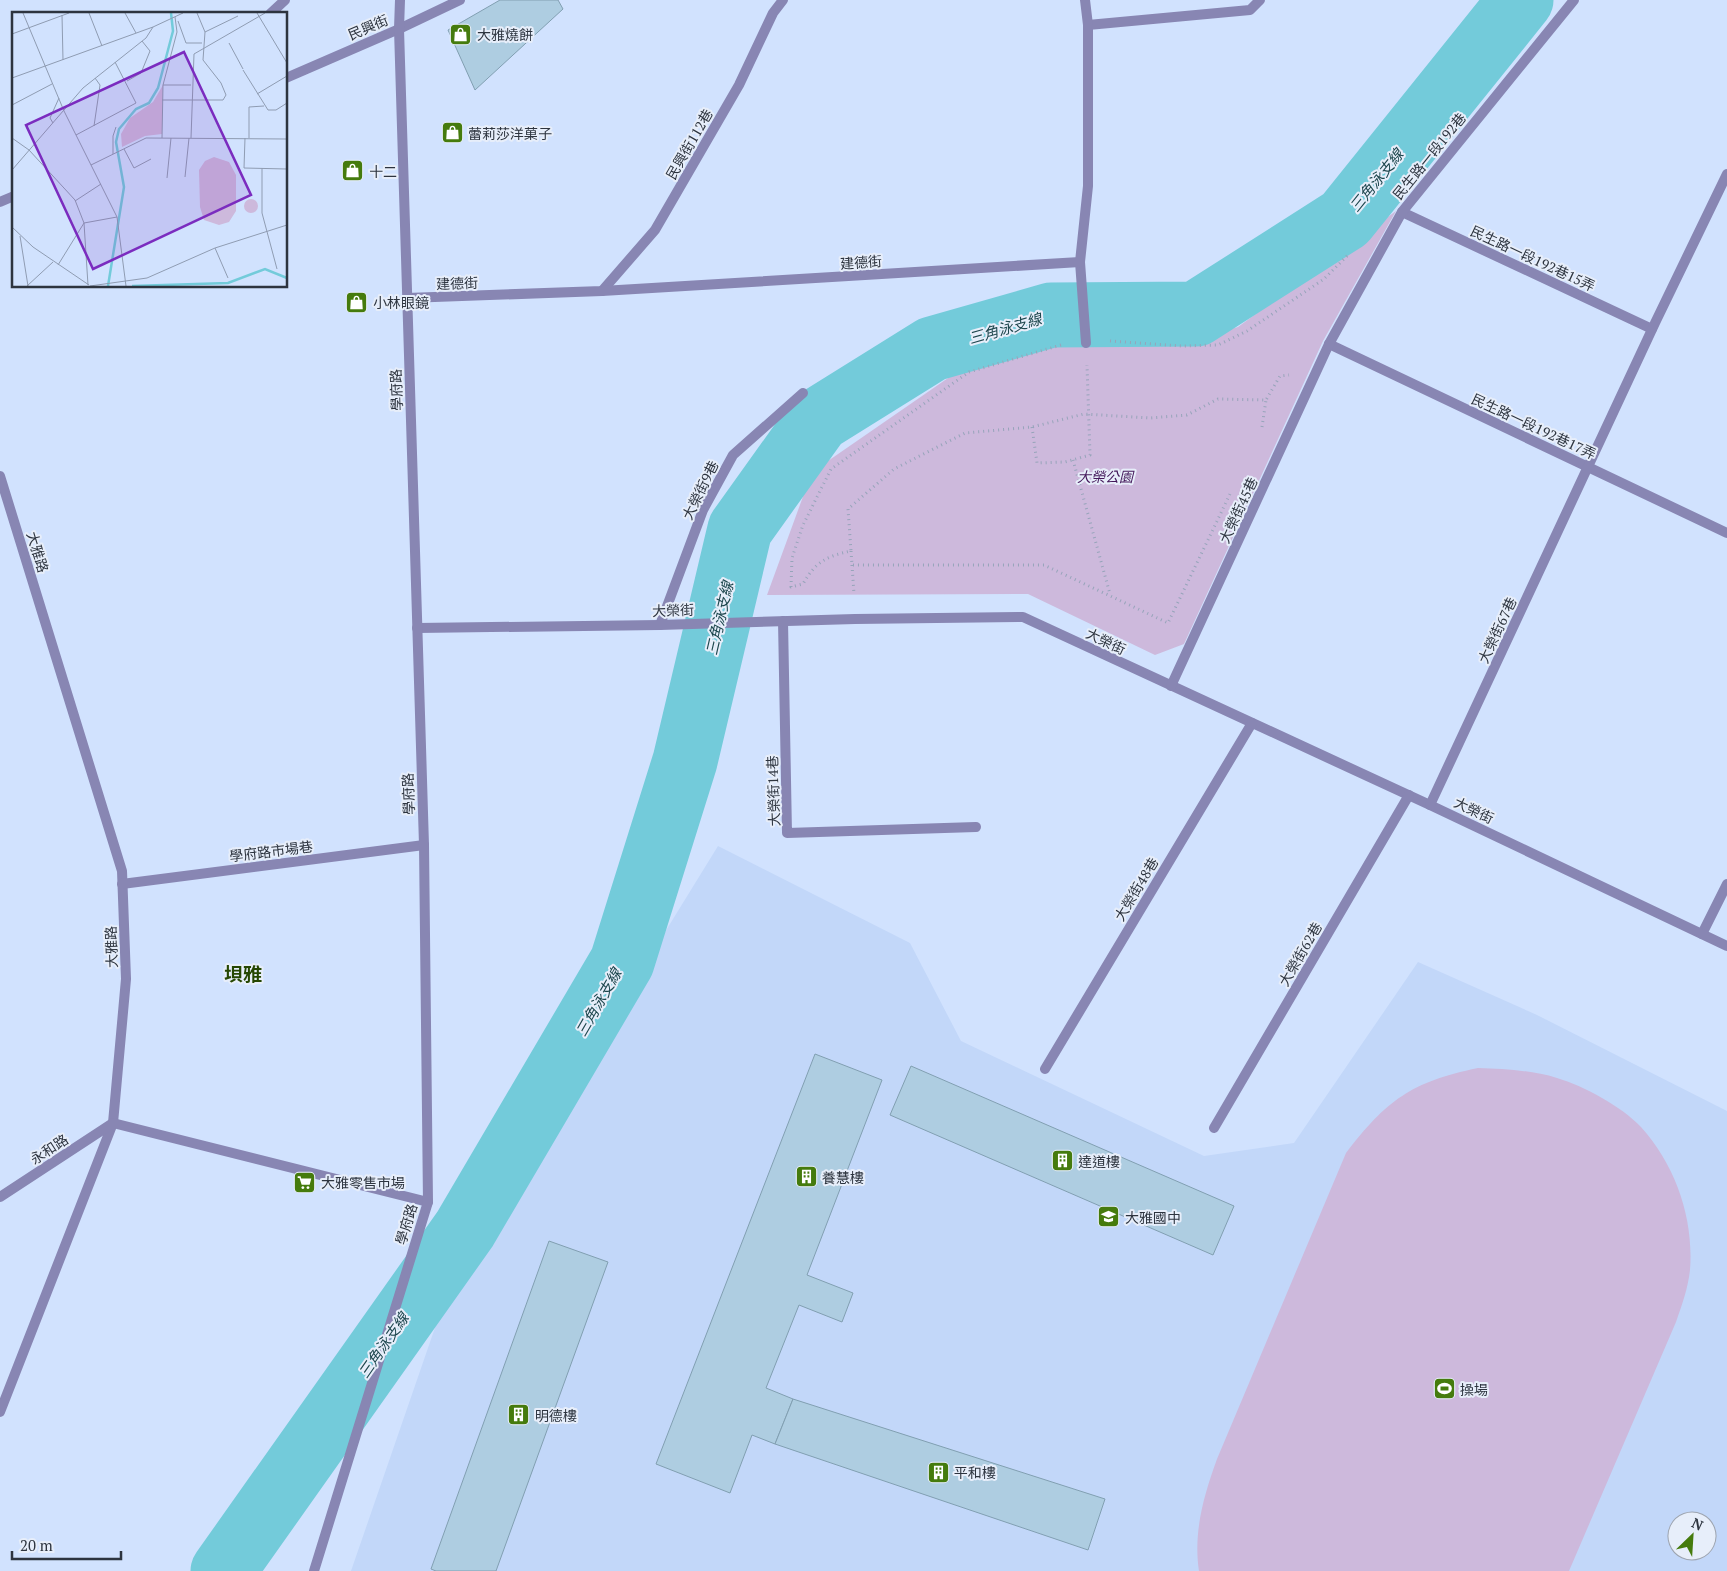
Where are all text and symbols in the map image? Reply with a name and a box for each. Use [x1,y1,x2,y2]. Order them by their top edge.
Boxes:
street label: 民興街 [345,10,391,44]
inset map [12,12,288,288]
shop icon: 大雅燒餅 [449,22,473,46]
place label: 大雅燒餅 [477,25,533,44]
street label: 民興街112巷 [661,105,717,183]
street label: 民生路一段192巷 [1388,109,1470,203]
shop icon: 蕾莉莎洋菓子 [440,121,464,145]
place label: 蕾莉莎洋菓子 [468,124,552,143]
water label: 三角泳支線 [1345,143,1409,215]
shop icon: 十二 [341,159,365,183]
place label: 十二 [369,162,397,181]
street label: 民生路一段192巷15弄 [1468,221,1598,295]
street label: 建德街 [839,251,883,273]
street label: 建德街 [436,273,478,293]
shop icon: 小林眼鏡 [345,290,369,314]
place label: 小林眼鏡 [373,293,429,312]
water label: 三角泳支線 [966,308,1046,348]
street label: 學府路 [386,369,406,411]
street label: 民生路一段192巷17弄 [1469,389,1599,463]
street label: 大榮街9巷 [678,457,722,523]
park label: 大榮公園 [1077,467,1135,486]
street label: 大榮街45巷 [1214,474,1262,546]
street label: 大雅路 [23,529,53,575]
water label: 三角泳支線 [701,577,738,657]
street label: 大榮街67巷 [1473,594,1521,666]
street label: 大榮街 [652,600,694,620]
street label: 大榮街 [1083,624,1129,658]
street label: 大榮街14巷 [762,755,784,827]
street label: 學府路 [398,773,418,815]
street label: 大榮街 [1451,793,1497,827]
street label: 學府路市場巷 [228,836,314,866]
street label: 大榮街48巷 [1110,854,1162,924]
street label: 大榮街62巷 [1274,919,1326,989]
street label: 大雅路 [101,926,121,968]
district label: 垻雅 [224,961,262,986]
water label: 三角泳支線 [571,963,626,1039]
street label: 永和路 [26,1130,72,1168]
building icon: 達道樓 [1050,1149,1074,1173]
place label: 達道樓 [1078,1152,1120,1171]
building icon: 養慧樓 [794,1165,818,1189]
place label: 養慧樓 [822,1168,864,1187]
supermarket icon: 大雅零售市場 [293,1170,317,1194]
place label: 大雅零售市場 [321,1173,405,1192]
street label: 學府路 [391,1201,421,1247]
school or university icon: 大雅國中 [1097,1205,1121,1229]
place label: 大雅國中 [1125,1208,1181,1227]
water label: 三角泳支線 [353,1307,414,1381]
sports icon: 操場 [1432,1377,1456,1401]
place label: 操場 [1460,1380,1488,1399]
building icon: 明德樓 [507,1403,531,1427]
place label: 明德樓 [535,1406,577,1425]
building icon: 平和樓 [926,1460,950,1484]
place label: 平和樓 [954,1463,996,1482]
north arrow [1667,1511,1717,1561]
text: N [1689,1513,1707,1535]
scale bar [12,1528,121,1560]
text: 20 m [20,1535,53,1555]

